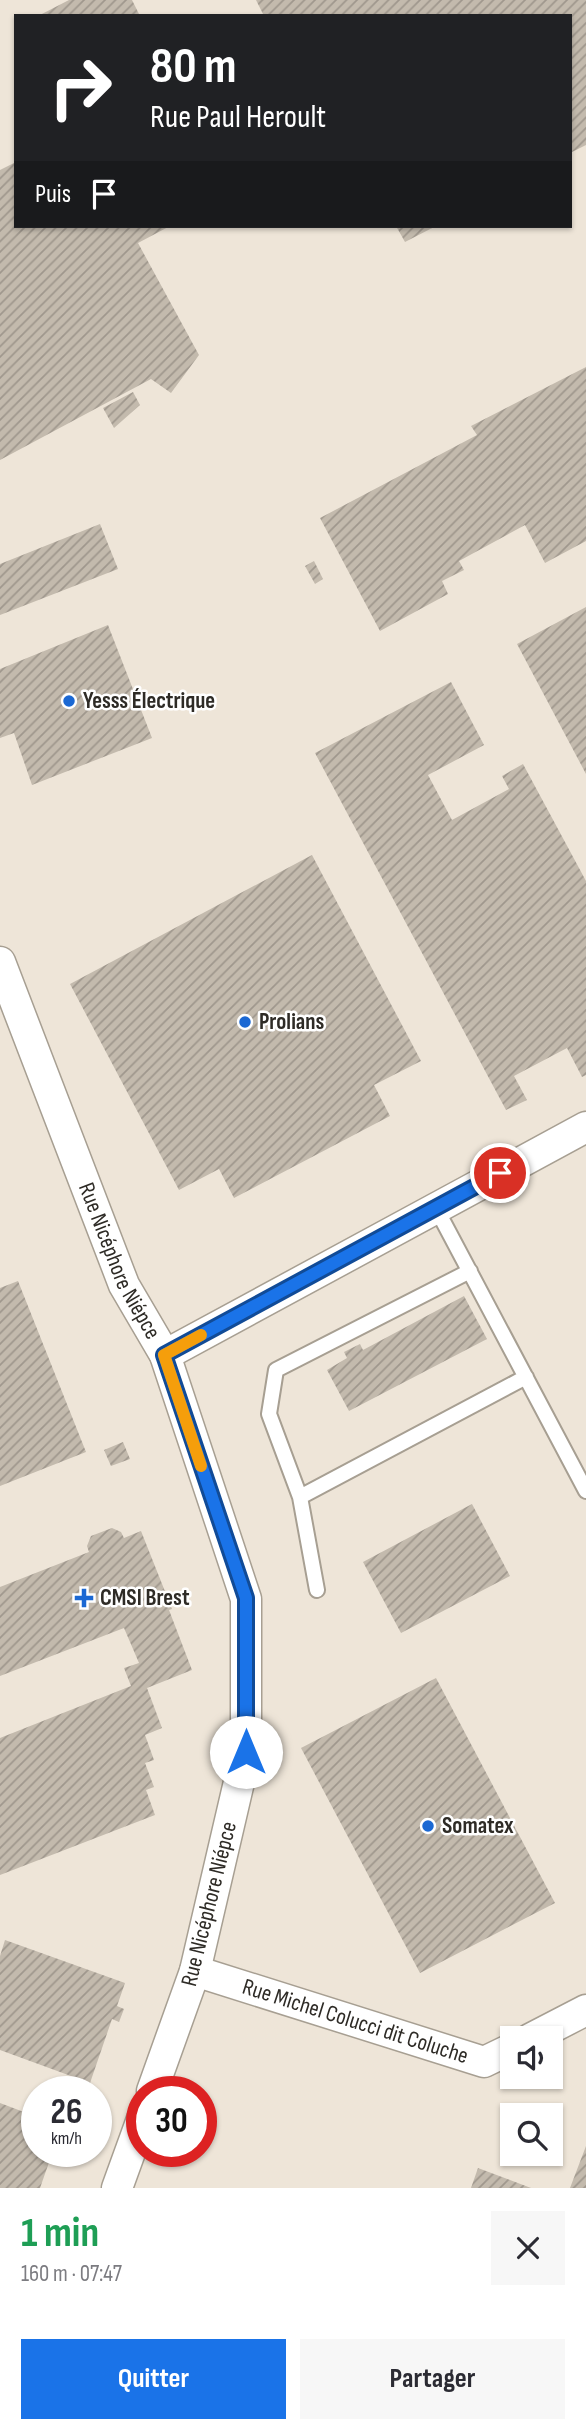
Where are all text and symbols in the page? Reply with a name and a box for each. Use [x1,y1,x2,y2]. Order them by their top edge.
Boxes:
text: 80 m [150,38,237,97]
icon: right [35,42,126,133]
text: Rue Paul Heroult [150,98,326,137]
icon: arrive [85,175,123,213]
text: Puis [35,179,71,210]
place label: Yesss Électrique [83,687,215,715]
marker: Yesss Électrique [61,693,77,709]
place label: Prolians [259,1008,324,1036]
marker: Prolians [237,1014,253,1030]
pin [470,1143,530,1203]
icon: arrive [481,1154,519,1192]
street label: Rue Nicéphore Niépce [72,1179,167,1344]
place label: CMSI Brest [100,1584,190,1612]
marker: CMSI Brest [74,1588,94,1608]
position arrow [209,1715,283,1789]
place label: Somatex [442,1812,514,1840]
marker: Somatex [420,1818,436,1834]
street label: Rue Nicéphore Niépce [175,1819,243,1989]
street label: Rue Michel Colucci dit Coluche [239,1973,472,2070]
map controls [500,2026,563,2166]
button: sound [500,2026,563,2089]
speed limit sign: 30 [126,2076,217,2167]
text: 26 [51,2091,82,2134]
button: search [500,2103,563,2166]
text: km/h [51,2128,82,2149]
text: 1 min [21,2208,99,2259]
button: close [491,2211,565,2285]
text: 160 m · 07:47 [21,2260,122,2288]
button: Quitter [21,2339,286,2419]
button: Partager [300,2339,565,2419]

